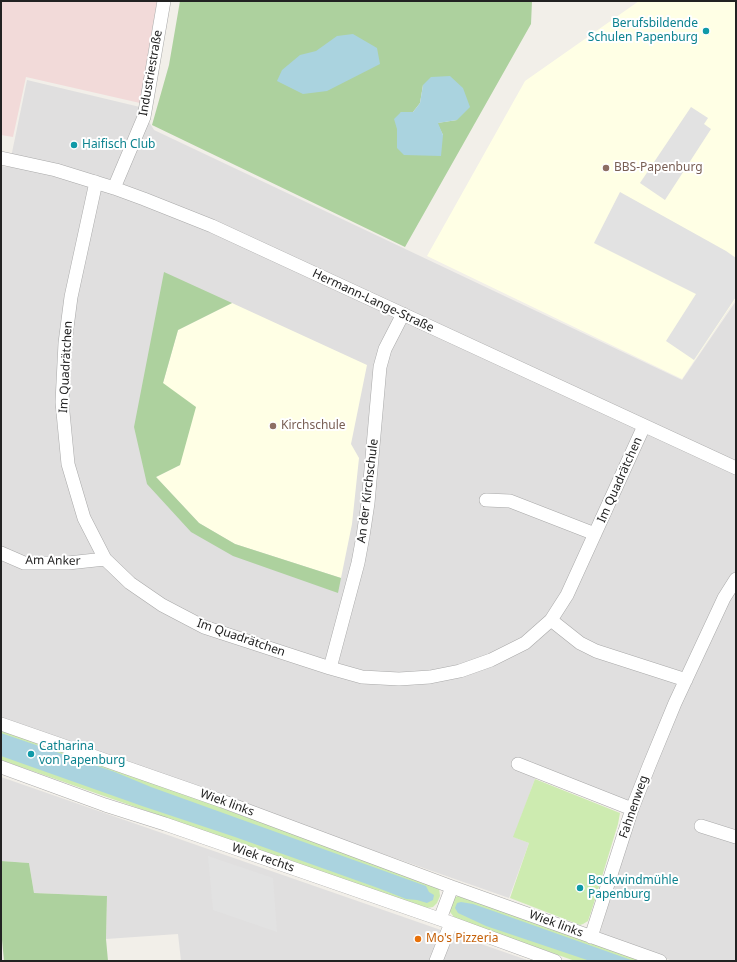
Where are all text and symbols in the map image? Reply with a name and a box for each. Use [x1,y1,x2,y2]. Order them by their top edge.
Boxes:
place label: Berufsbildende Schulen Papenburg [588,17,698,45]
marker: Berufsbildende Schulen Papenburg [701,26,711,36]
street label: Industriestraße [136,29,166,117]
place label: Haifisch Club [82,138,155,152]
marker: Haifisch Club [69,140,79,150]
place label: BBS-Papenburg [614,161,703,175]
marker: BBS-Papenburg [601,163,611,173]
street label: Hermann-Lange-Straße [310,266,436,336]
street label: Im Quadrätchen [56,320,76,414]
place label: Kirchschule [281,419,346,433]
marker: Kirchschule [268,421,278,431]
street label: Im Quadrätchen [595,435,645,525]
street label: An der Kirchschule [354,438,382,544]
street label: Am Anker [25,553,81,569]
street label: Im Quadrätchen [195,616,287,660]
place label: Catharina von Papenburg [39,740,125,768]
marker: Catharina von Papenburg [26,749,36,759]
street label: Fahnenweg [617,774,651,840]
street label: Wiek links [198,787,256,819]
street label: Wiek rechts [230,841,296,875]
place label: Bockwindmühle Papenburg [588,874,678,902]
marker: Bockwindmühle Papenburg [575,883,585,893]
street label: Wiek links [527,908,585,940]
place label: Mo's Pizzeria [426,932,498,946]
marker: Mo's Pizzeria [413,934,423,944]

